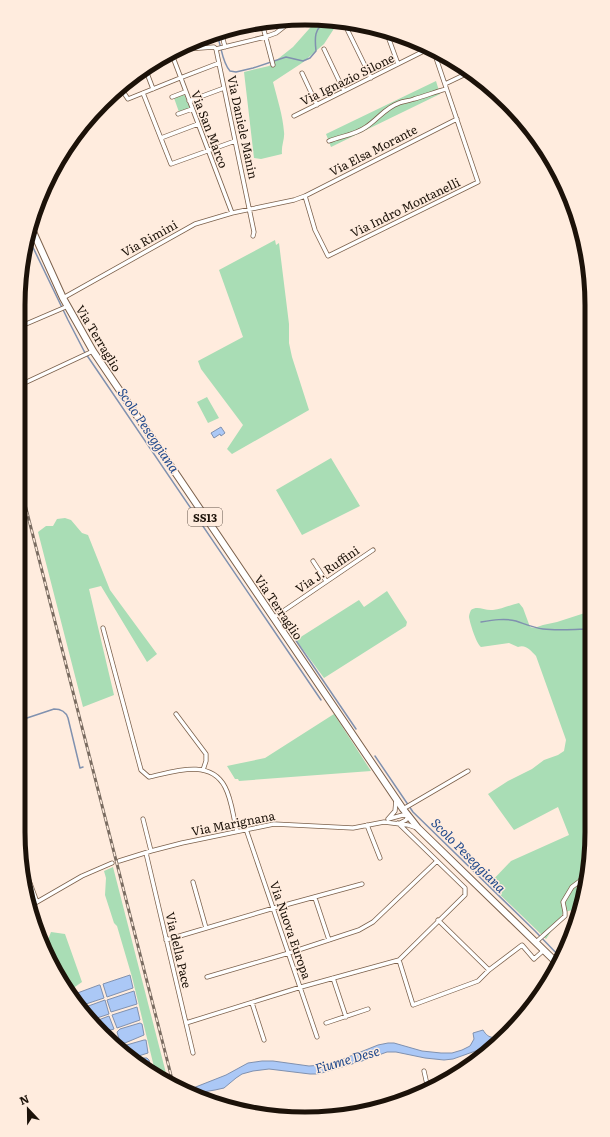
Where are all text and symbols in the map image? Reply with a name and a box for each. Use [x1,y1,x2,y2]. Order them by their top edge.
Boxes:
street label: Via Ignazio Silone [297,48,397,110]
street label: Via Daniele Manin [223,73,263,181]
street label: Via San Marco [187,88,233,170]
street label: Via Elsa Morante [326,120,420,180]
street label: Via Indro Montanelli [347,173,463,241]
street label: Via Rimini [118,215,180,261]
street label: Via Terraglio [72,301,126,375]
water label: Scolo Peseggiana [114,384,185,477]
road number: SS13 [188,508,222,526]
street label: Via J. Ruffini [292,541,362,597]
street label: Via Terraglio [251,571,307,643]
street label: Via Marignana [190,806,277,840]
water label: Scolo Peseggiana [427,813,511,897]
street label: Via Nuova Europa [266,878,316,982]
street label: Via della Pace [162,910,196,990]
water label: Fiume Dese [313,1041,381,1077]
north arrow [8,1089,48,1129]
text: N [17,1090,31,1108]

